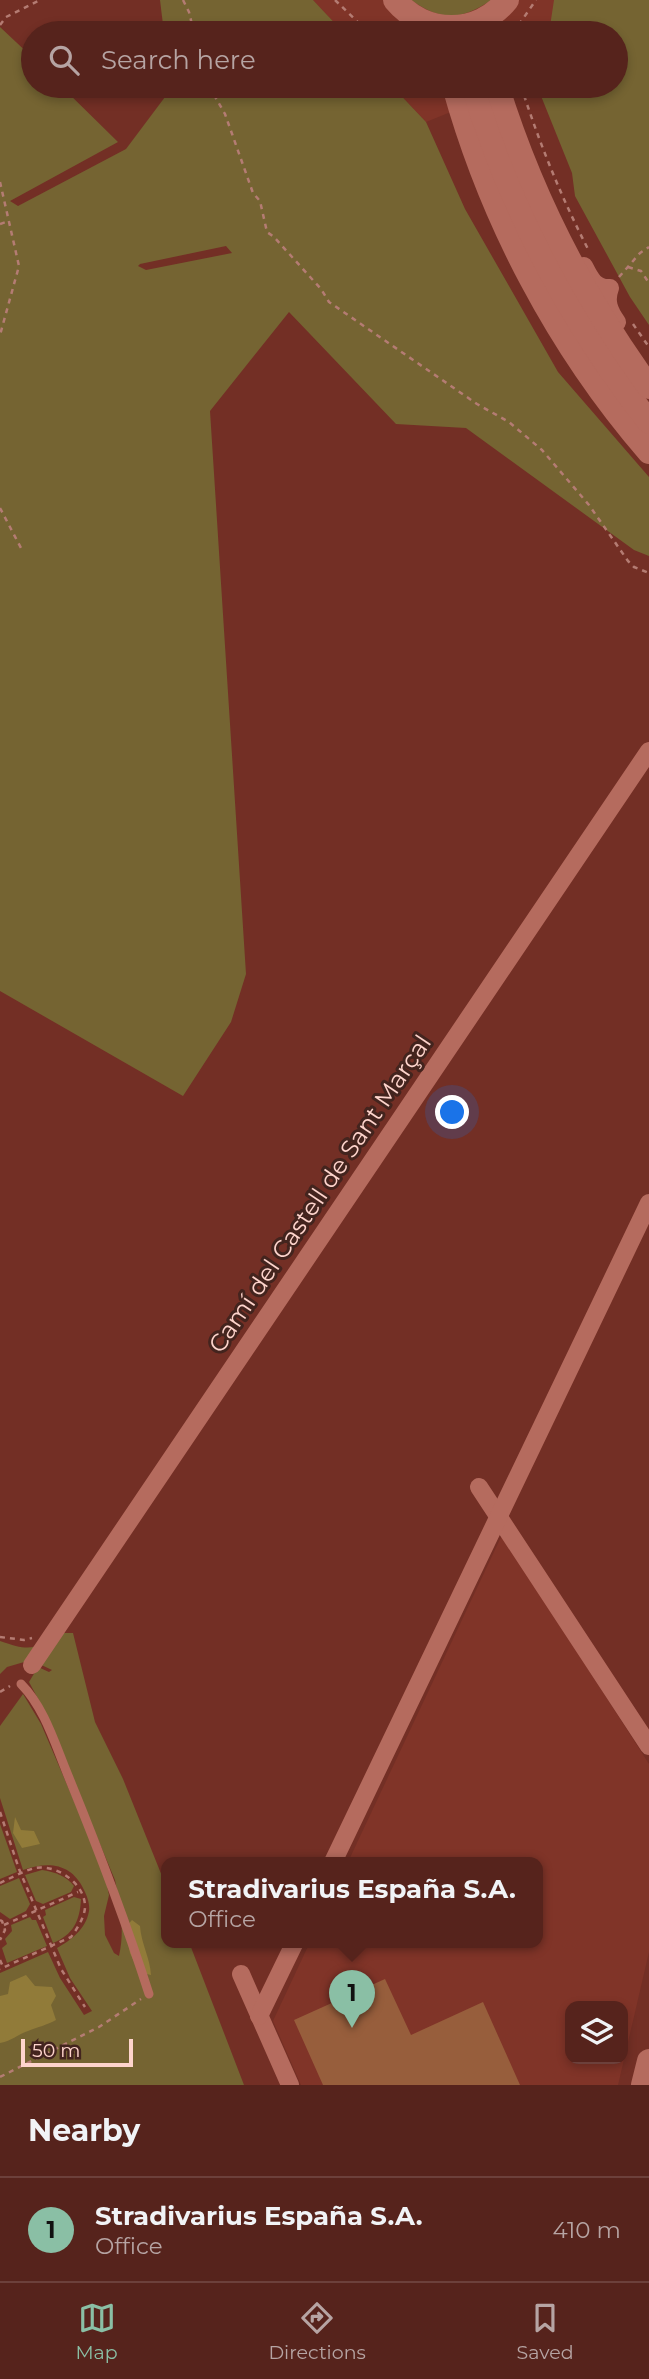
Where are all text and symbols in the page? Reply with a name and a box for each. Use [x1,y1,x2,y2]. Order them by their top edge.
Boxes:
search box [21,21,628,98]
icon: search [45,41,83,79]
text: Search here [101,44,256,76]
street label: Camí del Castell de Sant Marçal [202,1029,437,1358]
your location [435,1095,469,1129]
popup [161,1857,543,1948]
text: Stradivarius España S.A. [188,1873,516,1905]
text: Office [188,1905,256,1933]
pin: 1 [329,1970,375,2028]
map controls [565,2001,628,2064]
button: layers [565,2001,628,2064]
scale bar [21,2036,133,2068]
text: 50 m [32,2039,80,2062]
text: Nearby [28,2112,140,2149]
text: Stradivarius España S.A. [95,2200,423,2232]
text: 1 [46,2216,56,2244]
text: 410 m [552,2216,621,2244]
text: Office [95,2232,163,2260]
tab: Map [75,2299,118,2364]
tab: Directions [268,2299,366,2364]
tab: Saved [517,2299,574,2364]

